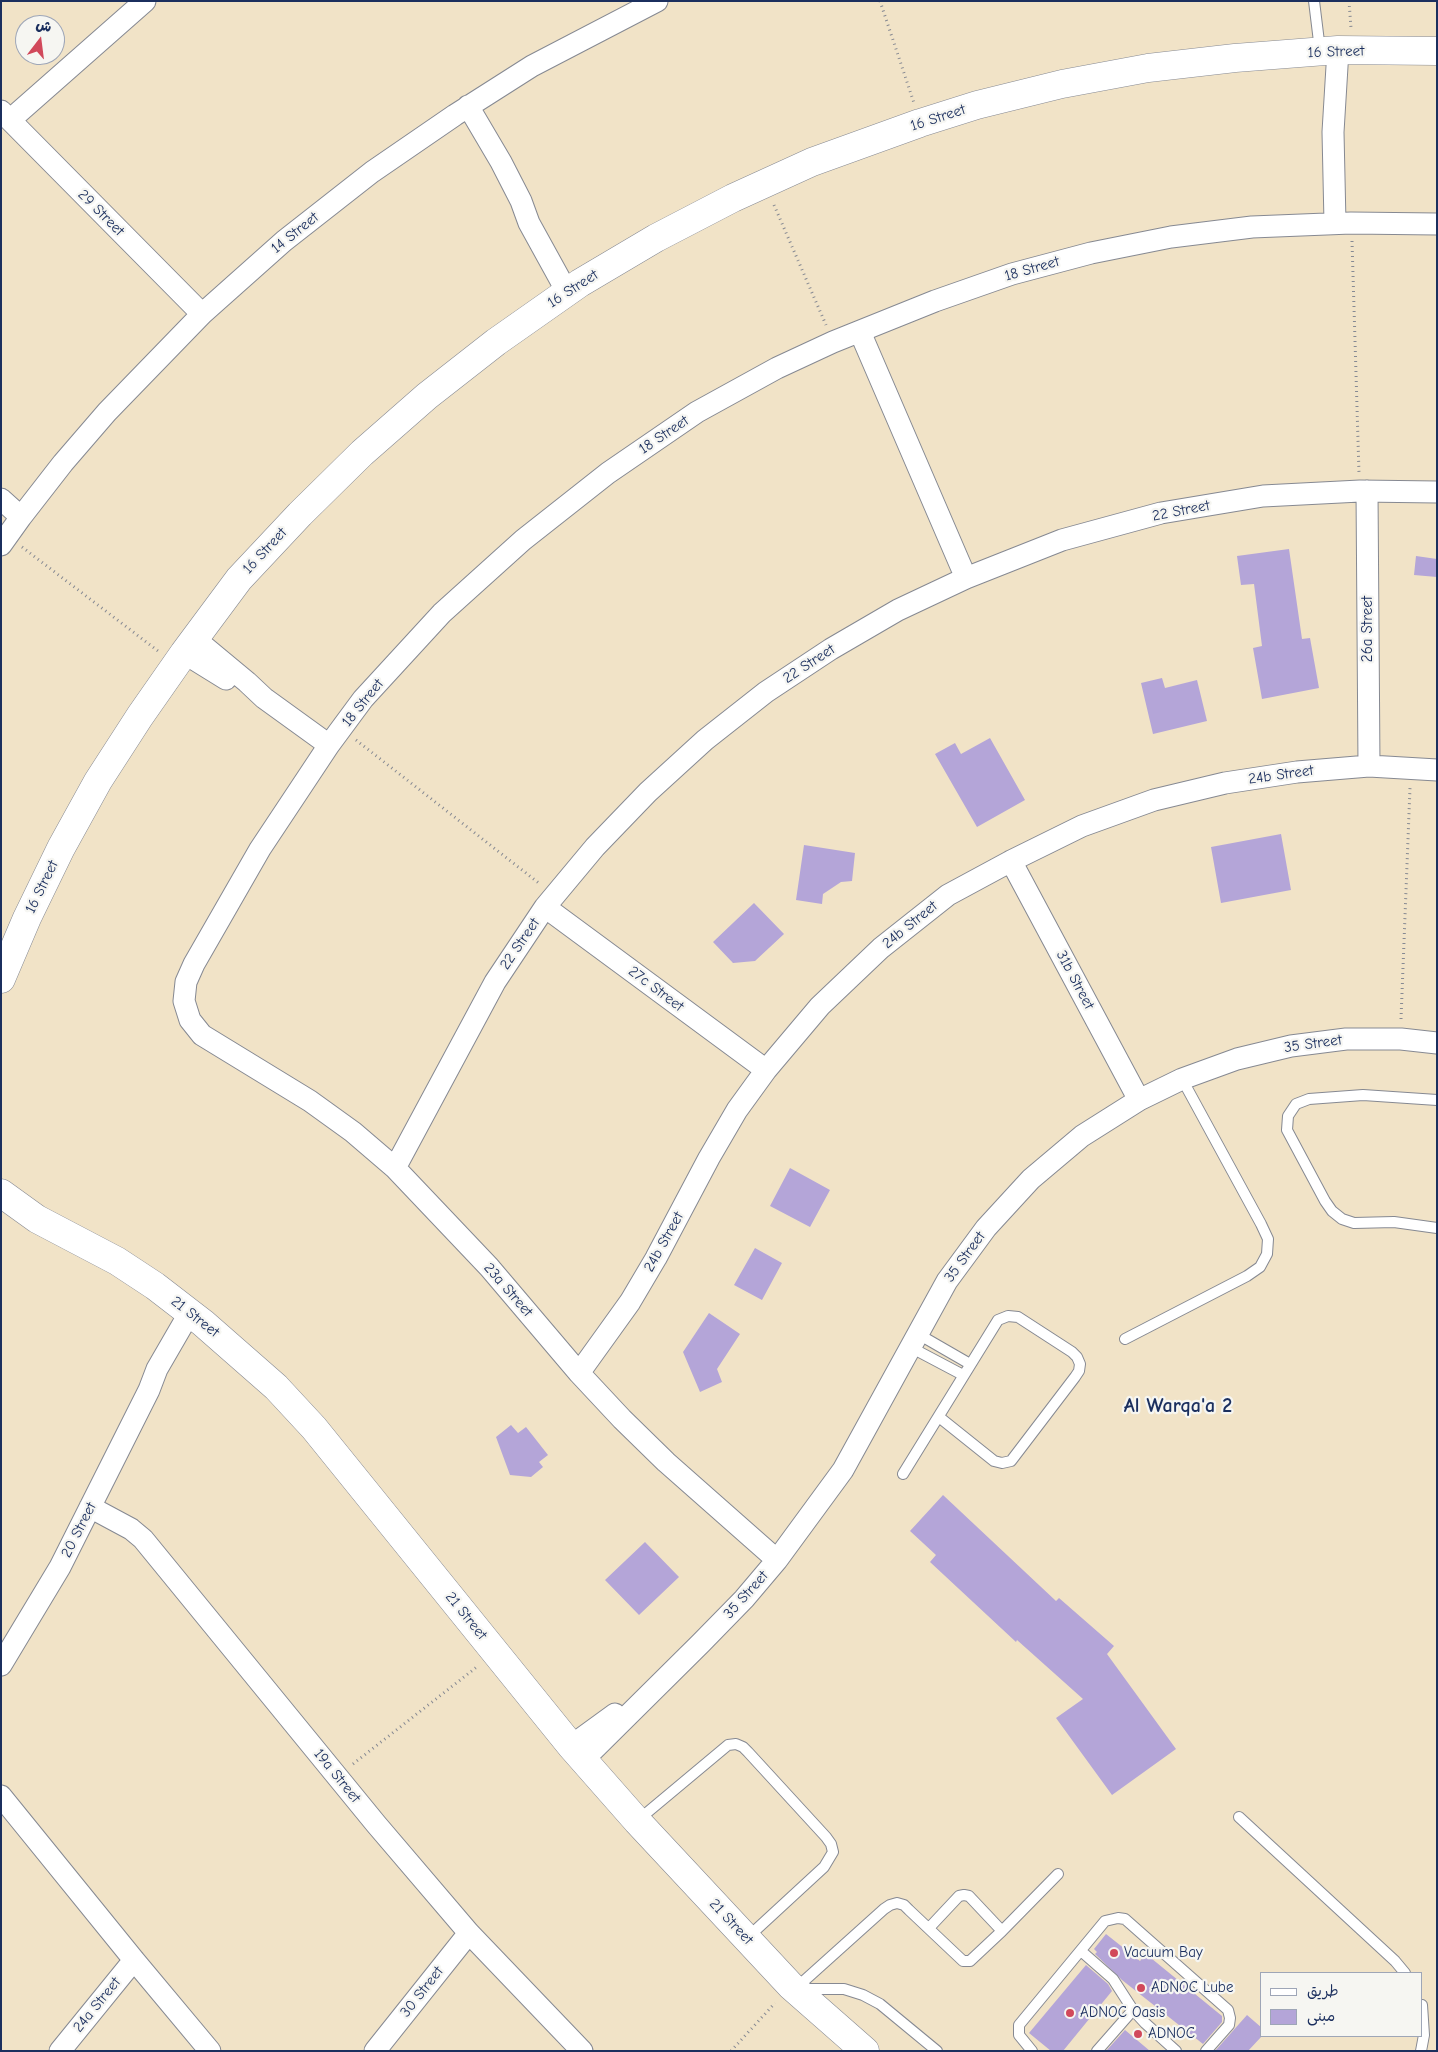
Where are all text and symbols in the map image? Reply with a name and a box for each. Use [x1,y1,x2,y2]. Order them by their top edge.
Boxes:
north arrow [15,15,65,65]
text: ش [34,16,53,36]
street label: 16 Street [1307,42,1365,62]
street label: 16 Street [908,101,968,135]
street label: 29 Street [74,186,128,240]
street label: 14 Street [268,208,322,258]
street label: 18 Street [1002,253,1062,285]
street label: 16 Street [544,266,602,312]
street label: 18 Street [636,412,692,458]
street label: 22 Street [1151,497,1211,525]
street label: 16 Street [239,524,291,578]
street label: 26a Street [1359,596,1377,662]
street label: 22 Street [780,641,838,687]
street label: 18 Street [338,675,388,731]
street label: 24b Street [1247,762,1315,788]
street label: 16 Street [21,858,63,916]
street label: 24b Street [879,897,941,953]
street label: 22 Street [496,915,544,973]
street label: 31b Street [1052,947,1098,1013]
street label: 27c Street [625,962,687,1016]
street label: 35 Street [1283,1031,1343,1057]
street label: 24b Street [640,1209,688,1275]
street label: 35 Street [941,1228,989,1286]
street label: 23a Street [480,1259,536,1321]
street label: 21 Street [167,1293,223,1341]
district label: Al Warqa'a 2 [1124,1394,1232,1418]
street label: 20 Street [57,1499,101,1561]
street label: 35 Street [720,1567,772,1623]
street label: 21 Street [441,1588,491,1644]
street label: 19a Street [310,1745,364,1807]
street label: 21 Street [705,1895,757,1949]
place label: Vacuum Bay [1124,1944,1203,1962]
marker: Vacuum Bay [1108,1947,1120,1959]
street label: 30 Street [397,1963,447,2021]
legend [1260,1972,1423,2037]
street label: 24a Street [69,1974,125,2036]
place label: ADNOC Lube [1151,1979,1233,1997]
marker: ADNOC Lube [1135,1982,1147,1994]
text: طريق [1307,1982,1339,2000]
place label: ADNOC Oasis [1080,2004,1165,2022]
marker: ADNOC Oasis [1064,2007,1076,2019]
text: مبنى [1307,2007,1335,2025]
place label: ADNOC [1148,2025,1195,2043]
marker: ADNOC [1132,2028,1144,2040]

